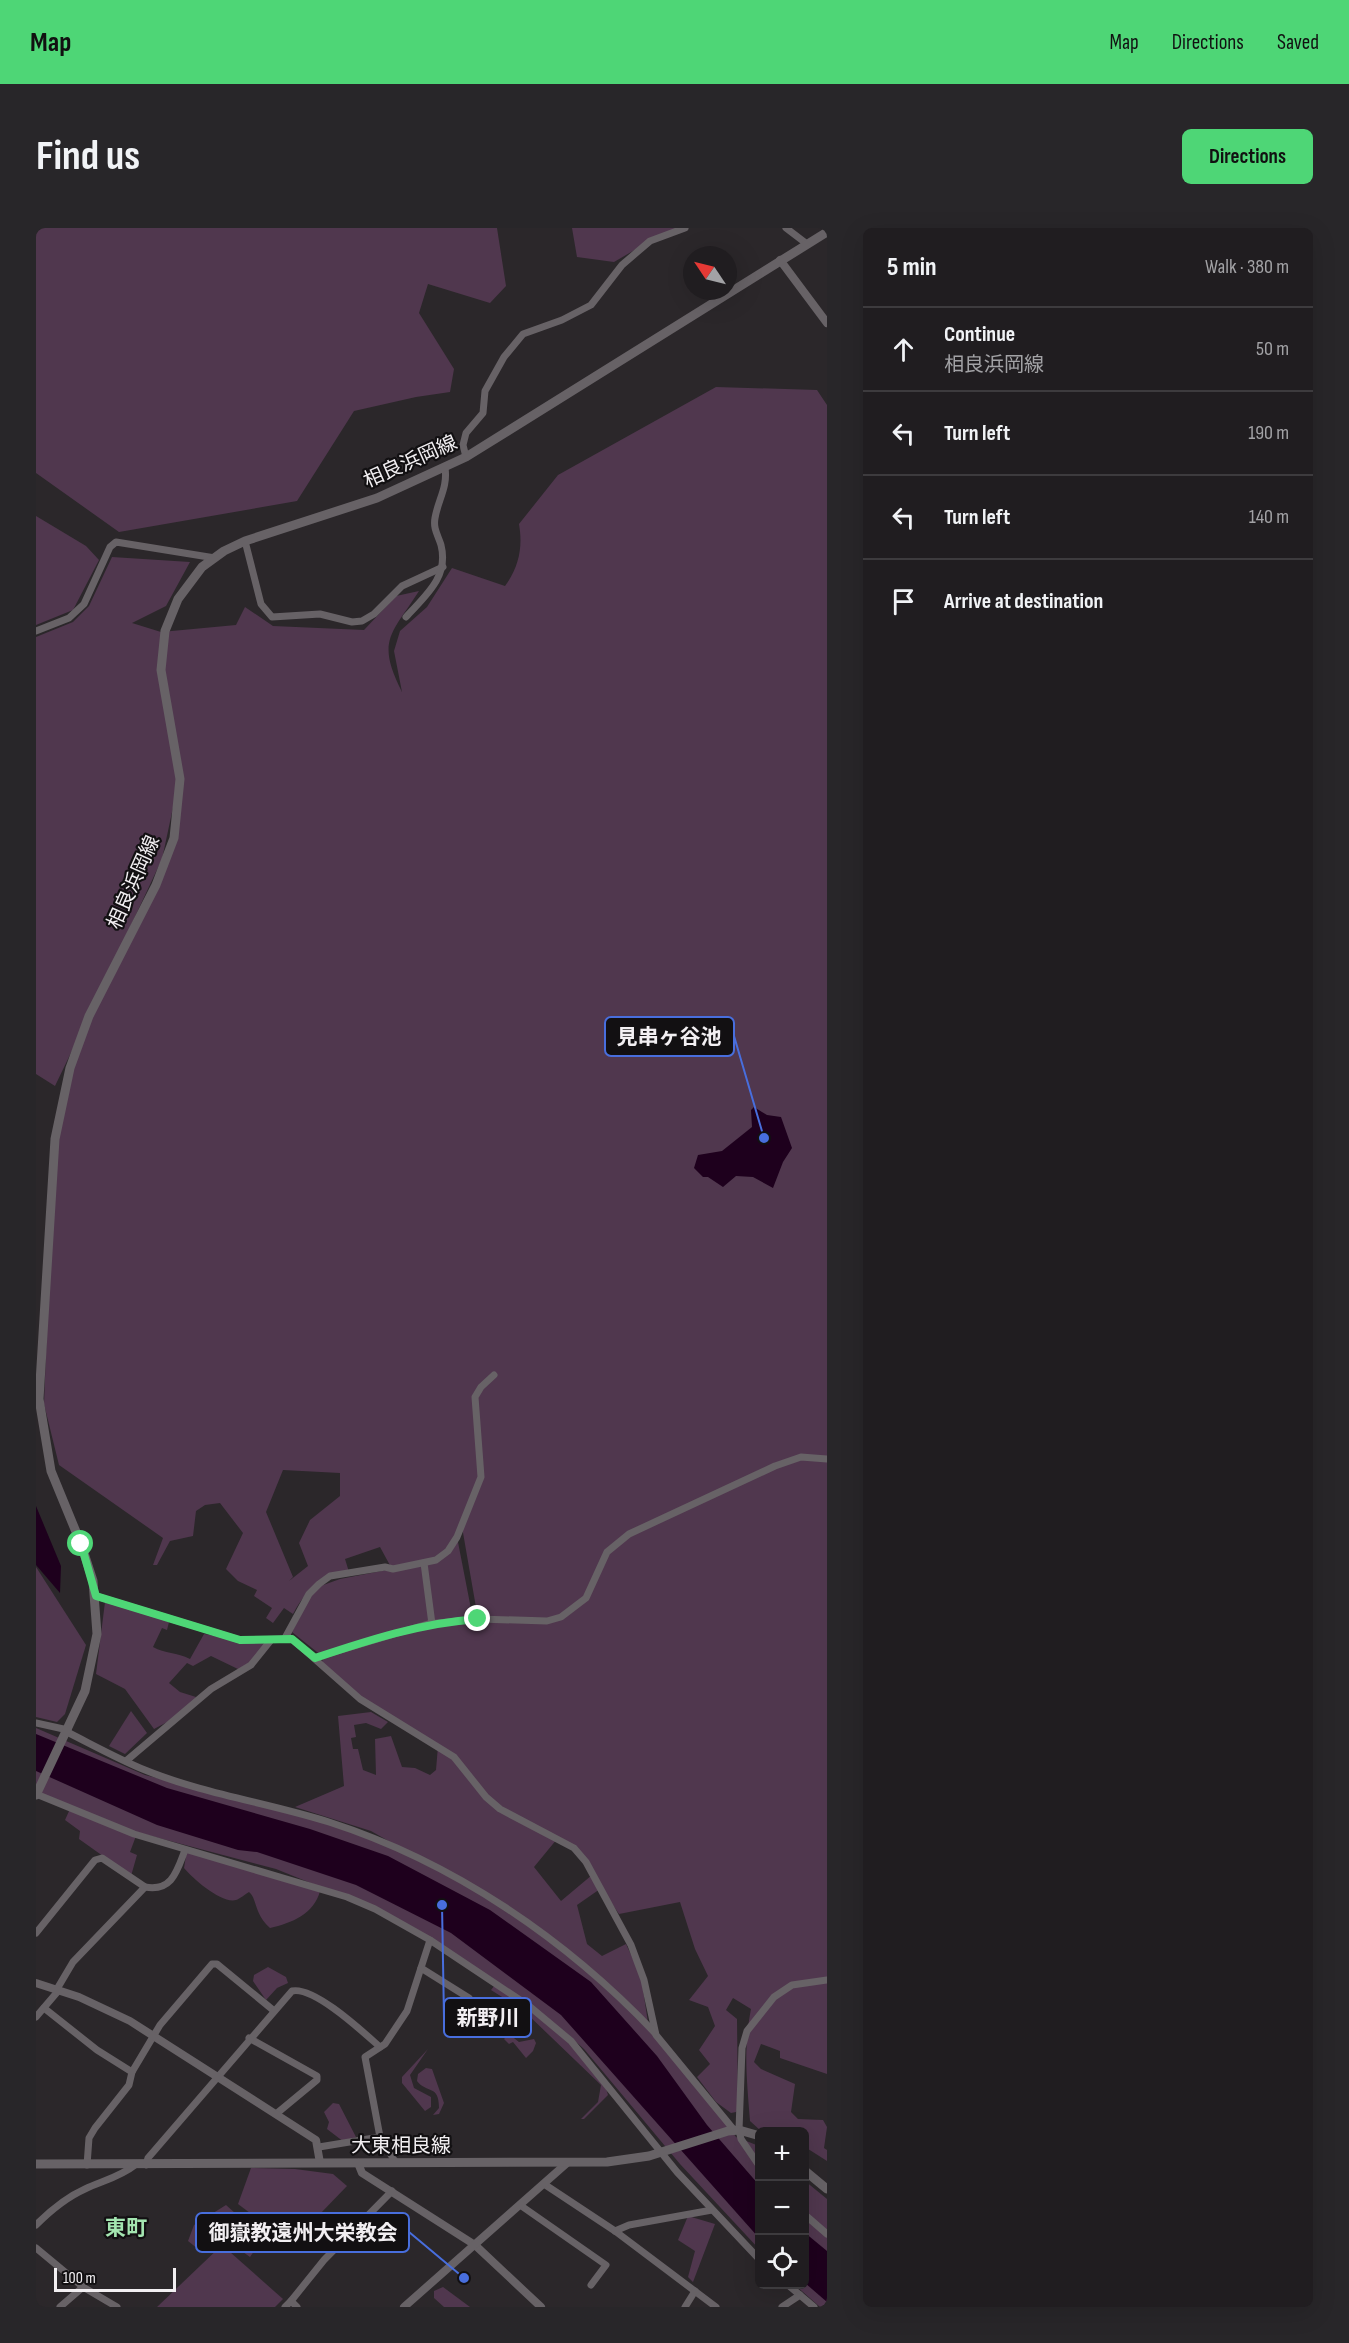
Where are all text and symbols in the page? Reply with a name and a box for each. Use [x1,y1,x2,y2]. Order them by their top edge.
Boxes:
text: Map [30,26,71,59]
text: Map [1109,30,1139,55]
text: Directions [1172,30,1244,55]
text: Saved [1277,30,1319,55]
button: Directions [1182,129,1313,184]
text: Find us [36,131,140,182]
north arrow [683,246,737,300]
text: 5 min [887,252,937,283]
text: Walk · 380 m [1205,255,1289,279]
text: Continue [944,321,1015,348]
icon: ahead [887,333,920,366]
text: 50 m [1256,337,1289,361]
text: 相良浜岡線 [944,353,1044,377]
icon: left [887,417,920,450]
text: Turn left [944,420,1010,447]
text: 190 m [1248,421,1289,445]
street label: 相良浜岡線 [360,431,461,493]
icon: left [887,501,920,534]
text: Turn left [944,504,1010,531]
text: 140 m [1249,505,1289,529]
icon: arrive [887,585,920,618]
text: Arrive at destination [944,588,1103,615]
street label: 相良浜岡線 [103,832,165,933]
callout: 見串ヶ谷池 [605,1017,734,1056]
text: 見串ヶ谷池 [617,1025,722,1050]
route start [67,1530,93,1556]
route end [464,1605,490,1631]
callout: 新野川 [444,1998,531,2037]
text: 新野川 [457,2006,520,2031]
map controls [755,2127,809,2289]
button: + [755,2127,809,2181]
street label: 大東相良線 [351,2134,451,2158]
button: − [755,2181,809,2235]
callout: 御嶽教遠州大栄教会 [196,2213,409,2252]
district label: 東町 [105,2216,147,2241]
text: 御嶽教遠州大栄教会 [209,2221,398,2246]
button: locate [755,2235,809,2289]
scale bar [54,2265,176,2292]
text: 100 m [63,2269,96,2288]

